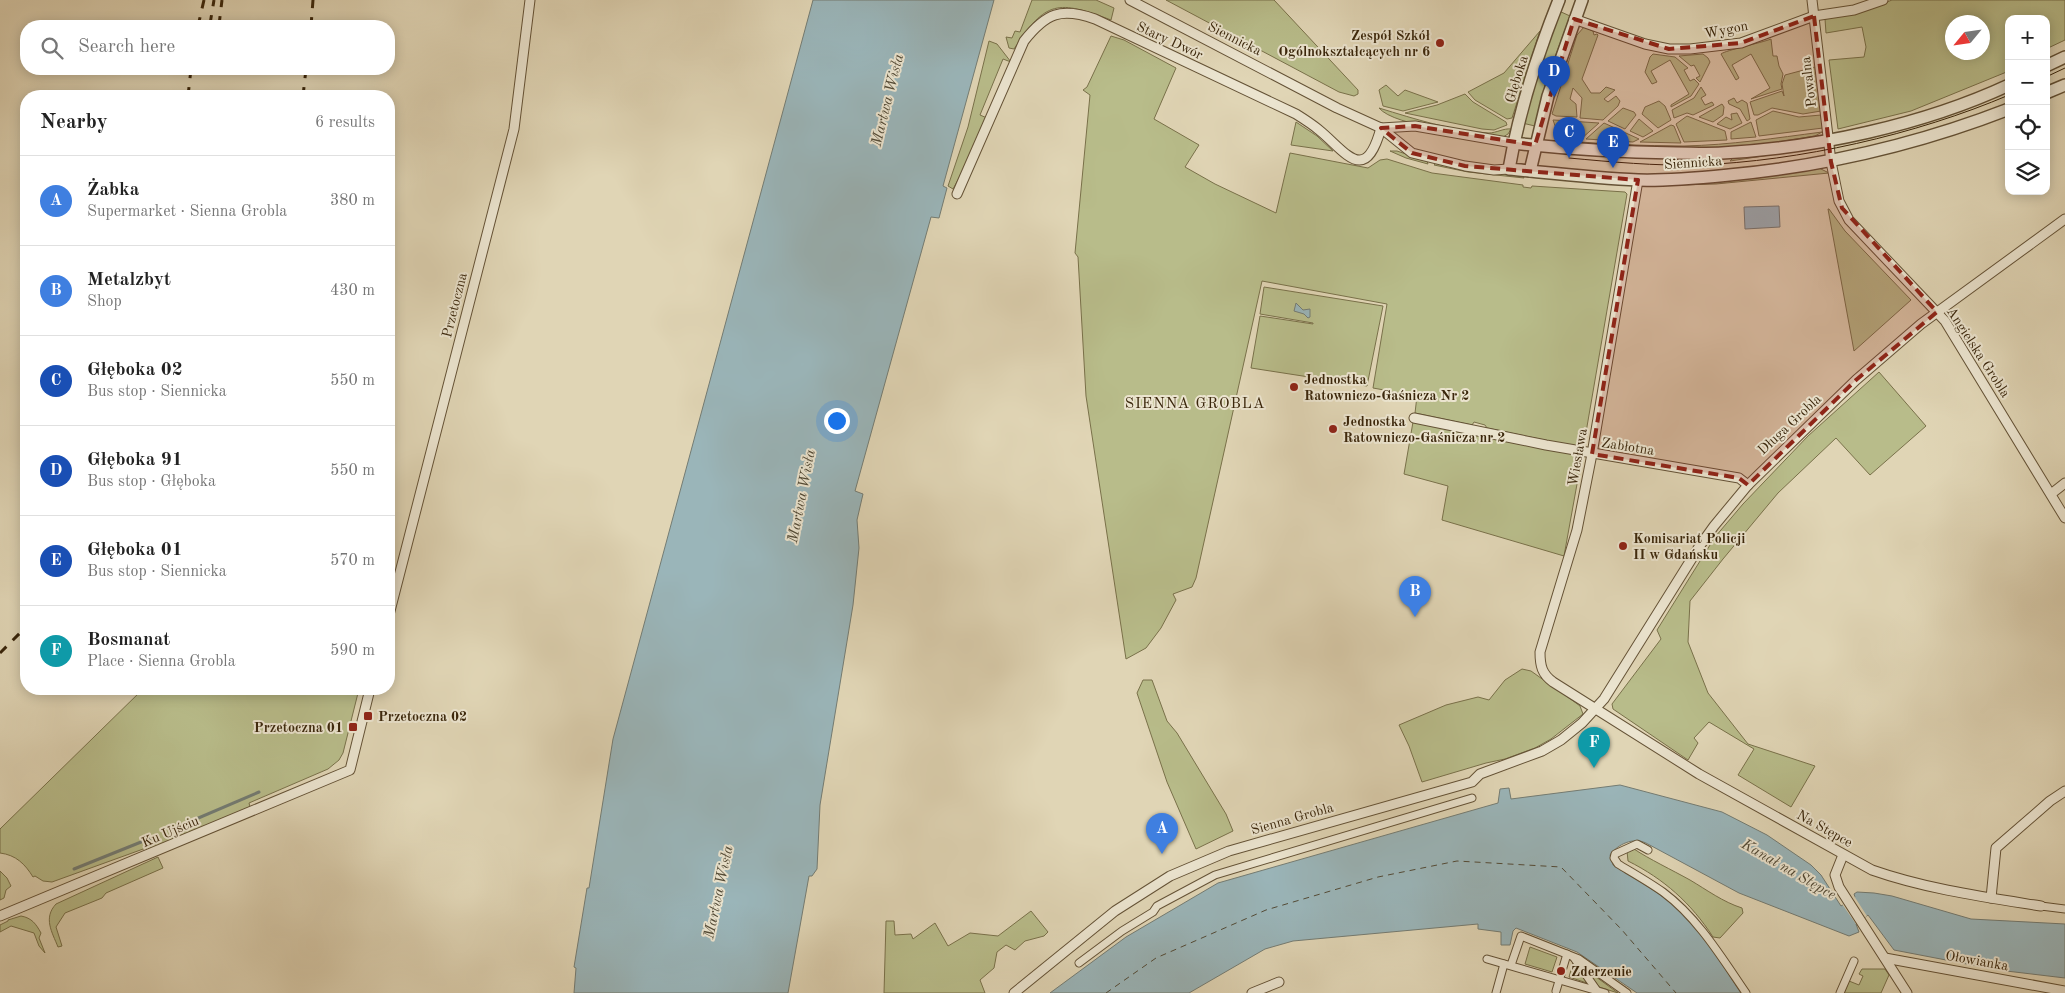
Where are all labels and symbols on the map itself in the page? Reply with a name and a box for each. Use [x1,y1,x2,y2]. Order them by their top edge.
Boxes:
north arrow [1945,15,1990,60]
street label: Stary Dwór [1134,19,1205,62]
street label: Siennicka [1205,19,1264,58]
street label: Wygon [1703,19,1750,41]
place label: Zespół Szkół Ogólnokształcących nr 6 [1278,29,1431,59]
marker: Zespół Szkół Ogólnokształcących nr 6 [1434,37,1446,49]
water label: Martwa Wisła [869,52,907,149]
street label: Głęboka [1503,54,1531,105]
pin: D [1538,56,1570,97]
street label: Powalna [1799,56,1819,108]
pin: C [1553,117,1585,158]
pin: E [1597,127,1629,168]
street label: Siennicka [1664,154,1723,172]
street label: Przetoczna [440,271,470,339]
street label: Angielska Grobla [1944,305,2013,400]
place label: Jednostka Ratowniczo-Gaśnicza Nr 2 [1304,373,1469,403]
marker: Jednostka Ratowniczo-Gaśnicza Nr 2 [1288,381,1300,393]
street label: Długa Grobla [1755,392,1824,458]
district label: SIENNA GROBLA [1125,397,1265,412]
your location [824,408,850,434]
place label: Jednostka Ratowniczo-Gaśnicza nr 2 [1343,415,1505,445]
marker: Jednostka Ratowniczo-Gaśnicza nr 2 [1327,423,1339,435]
street label: Wiesława [1566,427,1590,487]
street label: Zabłotna [1600,436,1655,458]
water label: Martwa Wisła [786,448,819,545]
place label: Komisariat Policji II w Gdańsku [1633,532,1745,562]
marker: Komisariat Policji II w Gdańsku [1617,540,1629,552]
pin: B [1399,576,1431,617]
marker: Przetoczna 02 [362,710,374,722]
place label: Przetoczna 02 [378,710,467,724]
place label: Przetoczna 01 [254,721,343,735]
marker: Przetoczna 01 [347,721,359,733]
pin: F [1578,727,1610,768]
street label: Sienna Grobla [1249,800,1335,837]
street label: Na Stępce [1794,808,1855,850]
street label: Ku Ujściu [140,813,202,850]
pin: A [1146,813,1178,854]
water label: Kanał na Stępce [1738,837,1838,903]
water label: Martwa Wisła [702,844,737,941]
street label: Ołowianka [1944,949,2009,973]
marker: Zderzenie [1555,965,1567,977]
place label: Zderzenie [1571,965,1632,979]

